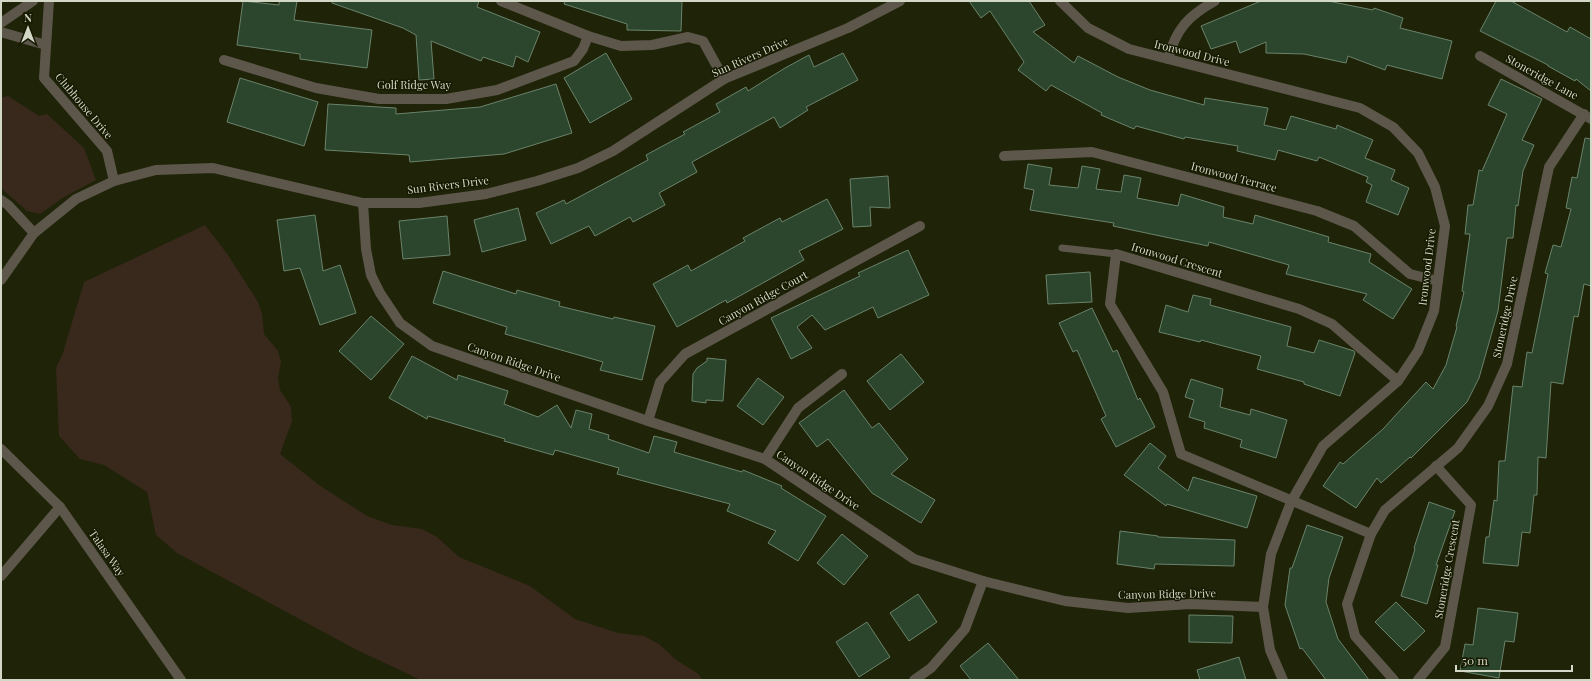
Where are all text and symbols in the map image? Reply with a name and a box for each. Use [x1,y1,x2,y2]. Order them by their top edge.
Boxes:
north arrow [8,8,48,48]
text: N [24,10,32,25]
street label: Sun Rivers Drive [709,33,791,80]
street label: Ironwood Drive [1153,36,1232,69]
street label: Stoneridge Lane [1503,50,1581,103]
street label: Clubhouse Drive [52,69,117,142]
street label: Golf Ridge Way [377,77,451,92]
street label: Ironwood Terrace [1190,158,1279,195]
street label: Sun Rivers Drive [406,172,490,197]
street label: Ironwood Drive [1414,227,1439,306]
street label: Ironwood Crescent [1130,239,1225,281]
street label: Canyon Ridge Court [715,267,810,328]
street label: Stoneridge Drive [1489,274,1521,359]
street label: Canyon Ridge Drive [465,338,563,385]
street label: Canyon Ridge Drive [773,446,863,513]
street label: Stoneridge Crescent [1430,518,1463,620]
street label: Talasa Way [86,526,129,579]
street label: Canyon Ridge Drive [1118,585,1217,602]
scale bar [1456,647,1572,673]
text: 50 m [1462,652,1488,668]

